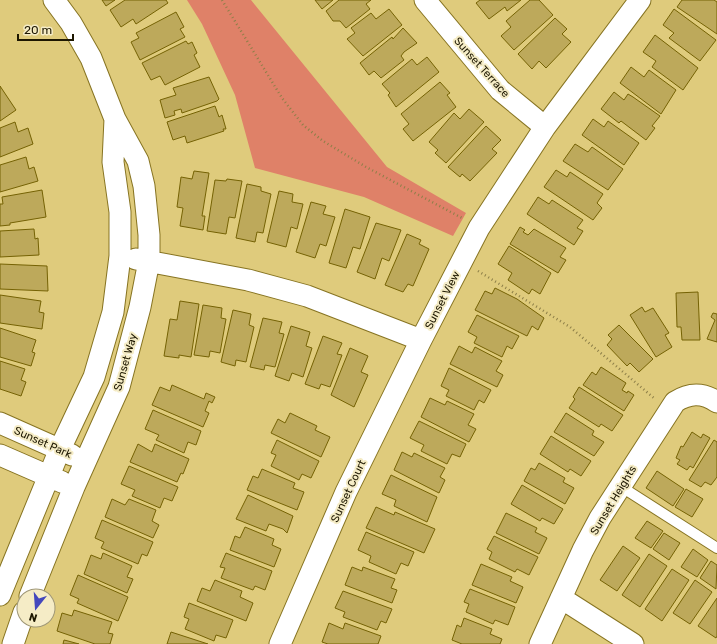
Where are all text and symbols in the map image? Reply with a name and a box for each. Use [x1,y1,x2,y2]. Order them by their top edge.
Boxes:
scale bar [18,16,73,42]
text: 20 m [24,23,52,37]
street label: Sunset Terrace [451,35,512,100]
street label: Sunset View [422,269,463,331]
street label: Sunset Way [111,332,140,392]
street label: Sunset Park [12,424,74,461]
street label: Sunset Court [328,457,369,525]
street label: Sunset Heights [588,463,639,537]
north arrow [16,588,56,628]
text: N [27,610,39,624]

